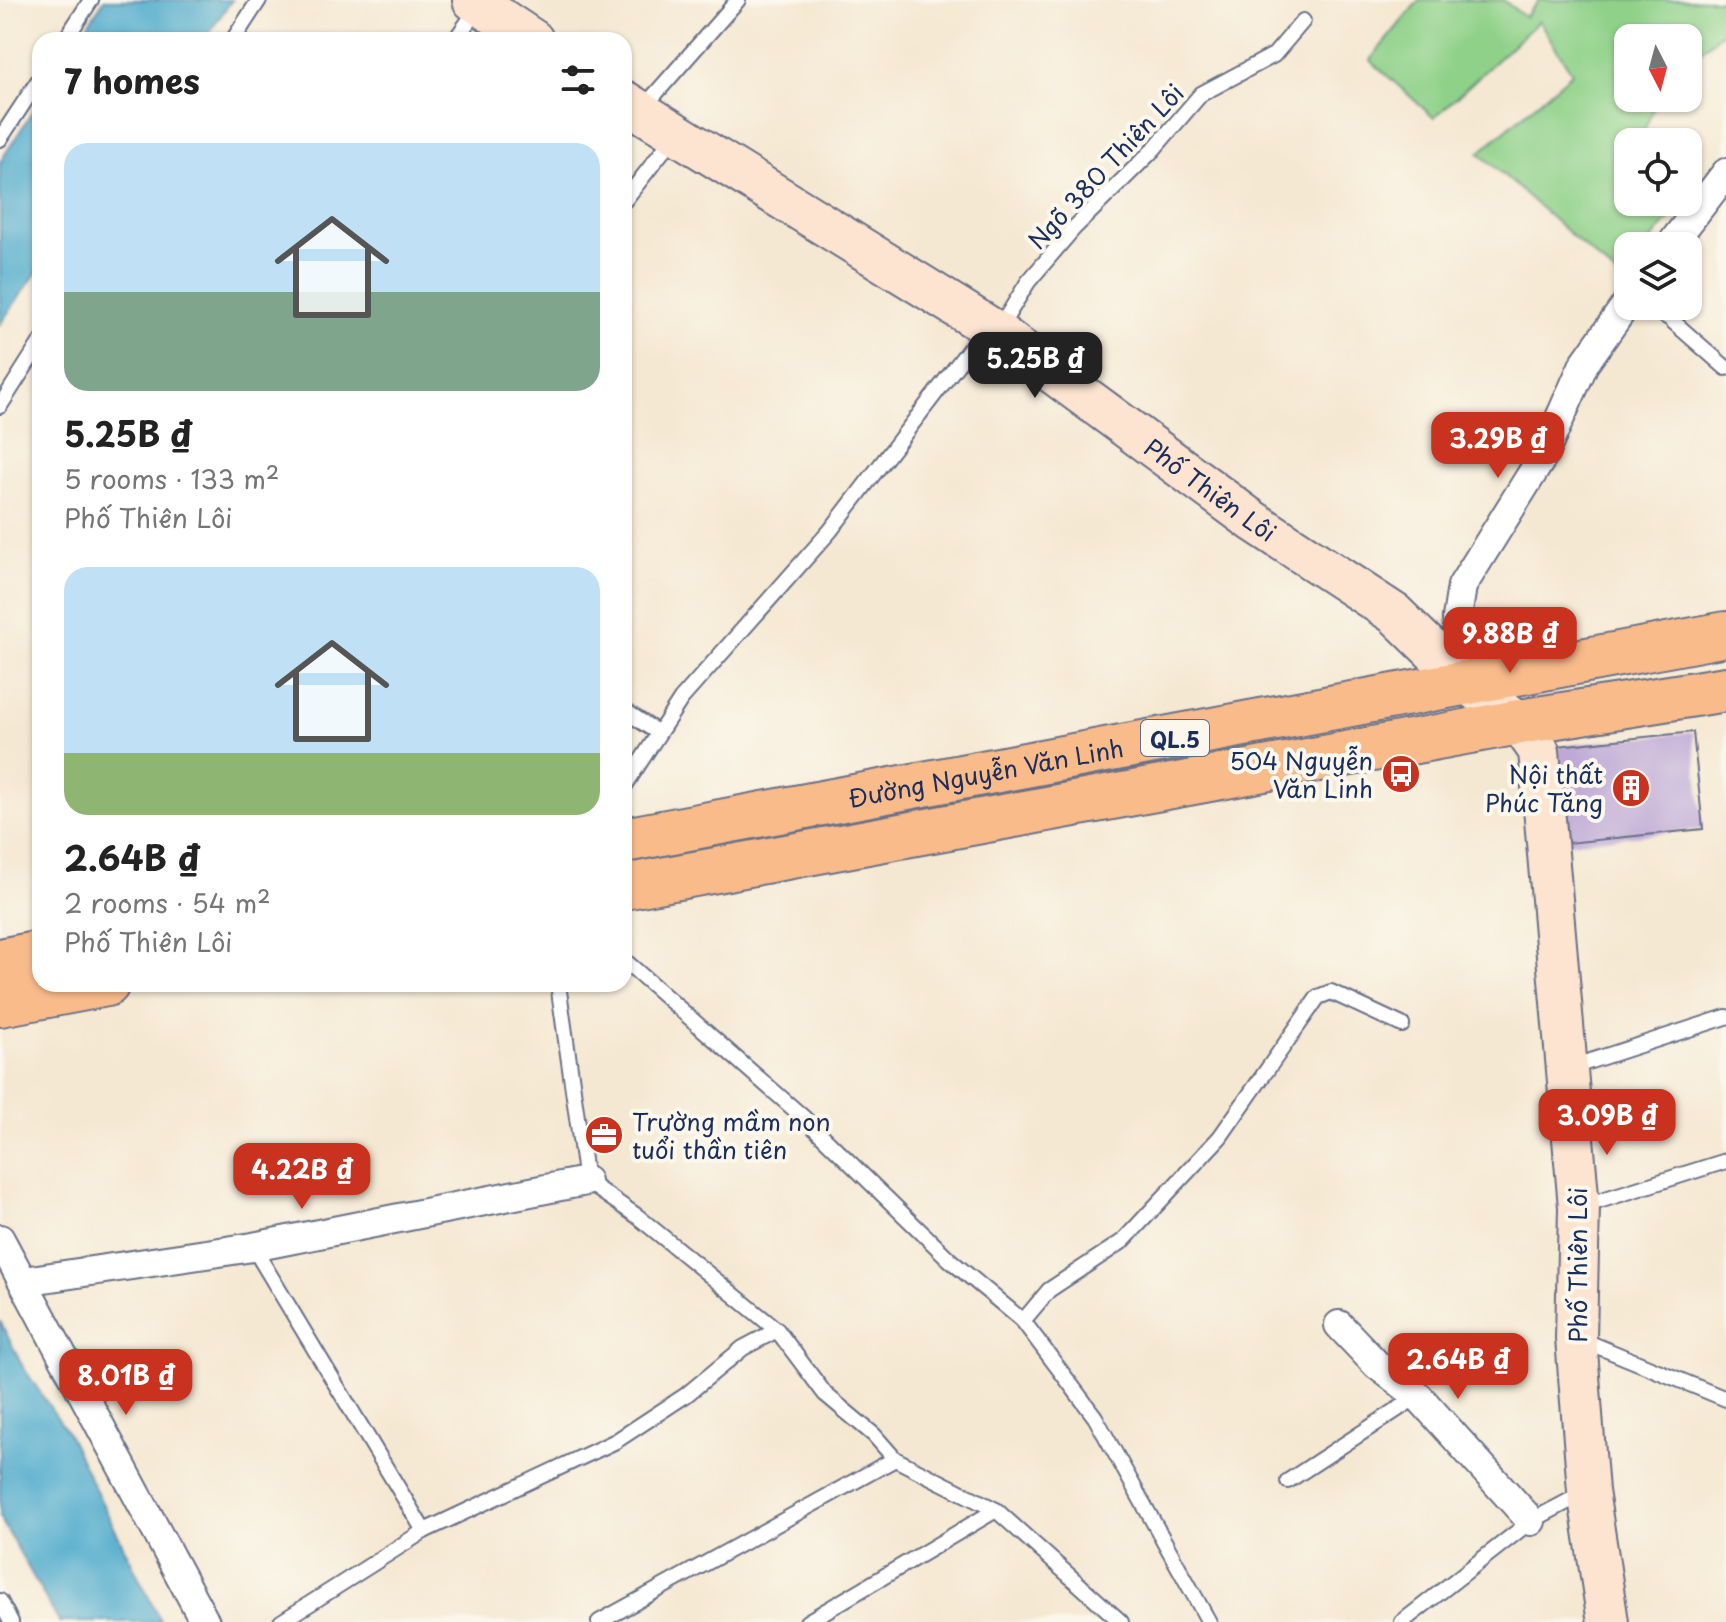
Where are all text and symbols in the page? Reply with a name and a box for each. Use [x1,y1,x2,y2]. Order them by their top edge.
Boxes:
north arrow [1614,24,1702,112]
map controls [1614,24,1702,320]
text: 7 homes [64,54,200,106]
icon: filters [556,58,600,102]
street label: Ngõ 380 Thiên Lôi [1019,75,1191,257]
button: locate [1614,128,1702,216]
icon: home [260,195,404,339]
button: layers [1614,232,1702,320]
pin: 5.25B ₫ [961,332,1109,400]
text: 5.25B ₫ [986,338,1084,377]
text: 5.25B ₫ [64,407,192,459]
pin: 3.29B ₫ [1424,412,1572,480]
text: 3.29B ₫ [1449,418,1547,457]
street label: Phố Thiên Lôi [1137,429,1284,550]
text: 5 rooms · 133 m² [64,459,279,498]
text: Phố Thiên Lôi [64,498,232,537]
pin: 9.88B ₫ [1436,607,1584,675]
text: 9.88B ₫ [1462,613,1558,652]
icon: home [260,619,404,763]
road number: QL.5 [1141,720,1209,756]
street label: Đường Nguyễn Văn Linh [845,729,1126,816]
place label: 504 Nguyễn Văn Linh [1229,742,1373,806]
bus stop icon: 504 Nguyễn Văn Linh [1380,753,1422,795]
place label: Nội thất Phúc Tăng [1485,756,1603,820]
building icon: Nội thất Phúc Tăng [1610,767,1652,809]
text: 2.64B ₫ [64,831,199,883]
text: 2 rooms · 54 m² [64,883,271,922]
text: Phố Thiên Lôi [64,922,232,961]
pin: 3.09B ₫ [1533,1089,1681,1157]
text: 3.09B ₫ [1557,1095,1657,1134]
place label: Trường mầm non tuổi thần tiên [632,1103,831,1167]
office icon: Trường mầm non tuổi thần tiên [583,1114,625,1156]
pin: 4.22B ₫ [228,1143,376,1211]
text: 4.22B ₫ [251,1149,353,1188]
street label: Phố Thiên Lôi [1559,1187,1595,1343]
pin: 2.64B ₫ [1384,1333,1532,1401]
text: 2.64B ₫ [1406,1339,1510,1378]
pin: 8.01B ₫ [52,1349,200,1417]
text: 8.01B ₫ [77,1355,175,1394]

